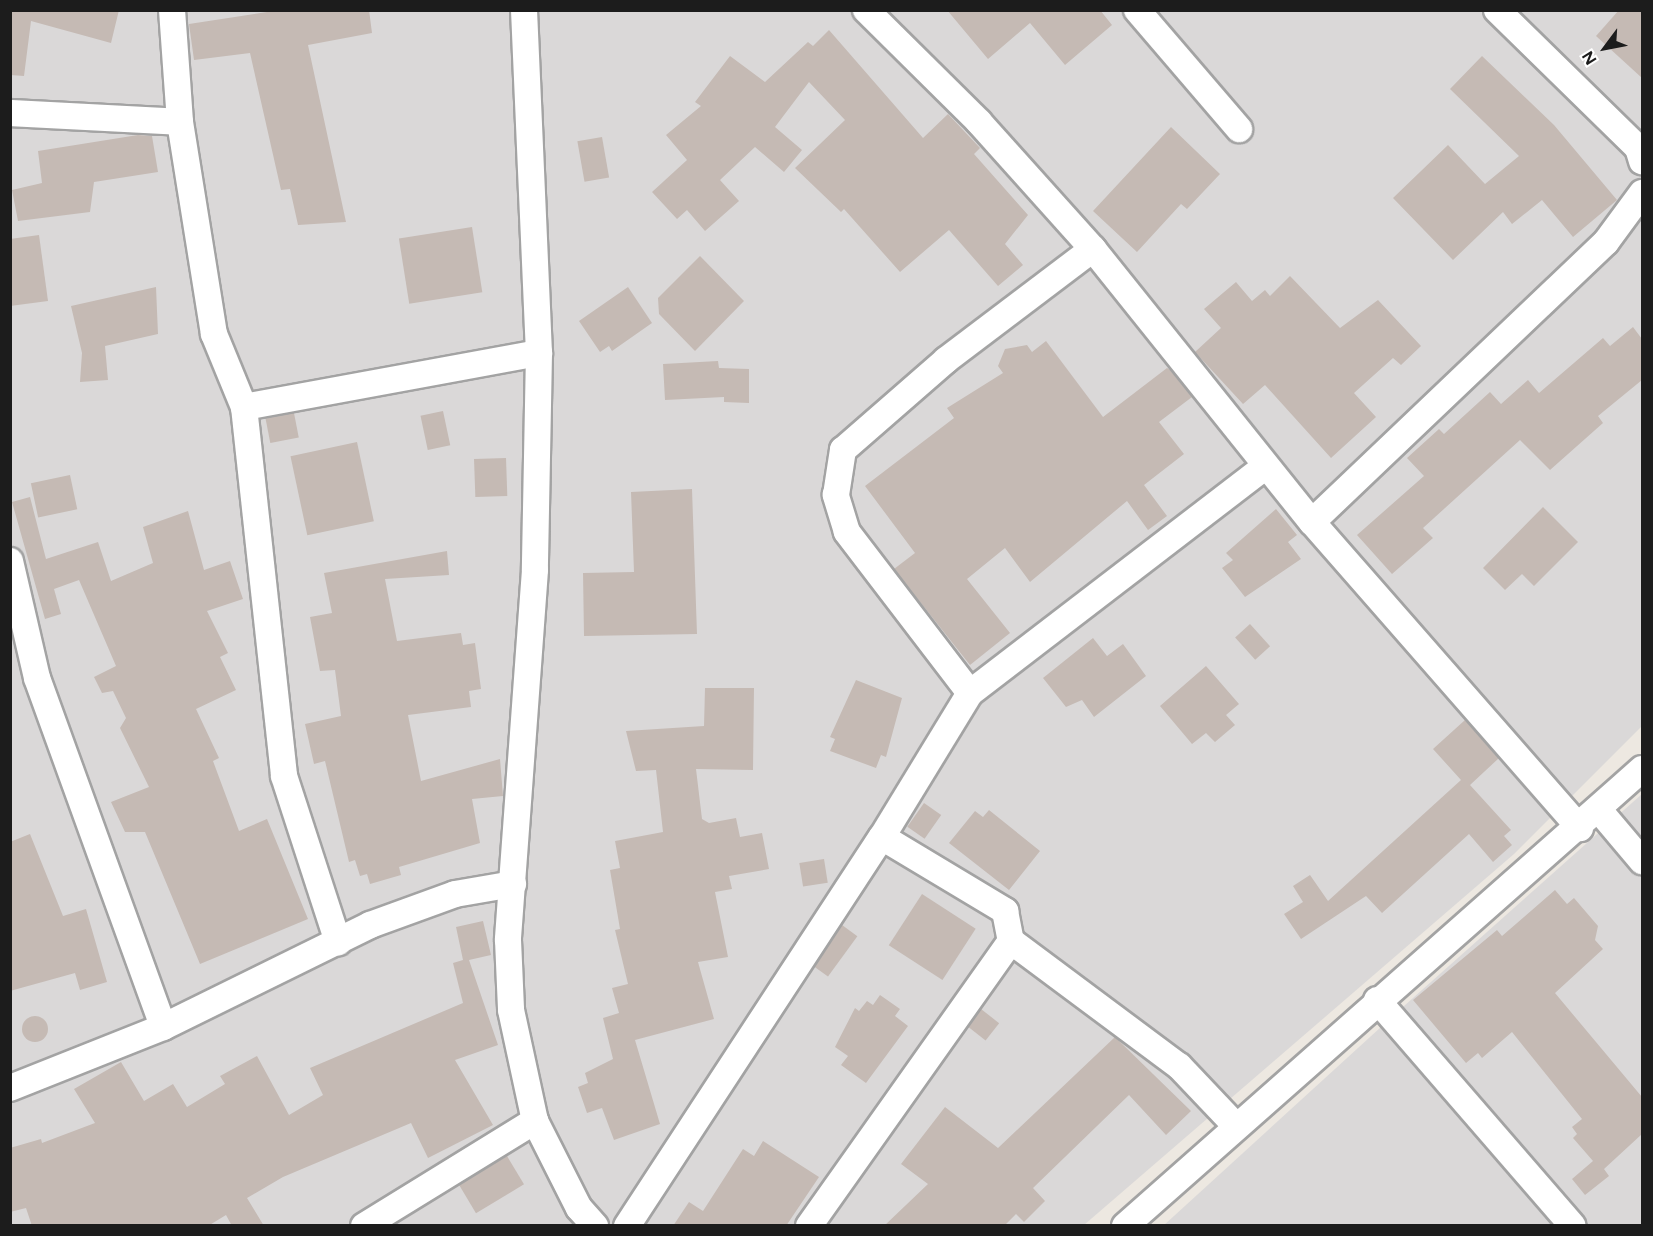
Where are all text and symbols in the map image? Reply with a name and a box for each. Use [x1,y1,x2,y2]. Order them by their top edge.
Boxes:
north arrow [1575,18,1635,78]
text: N [1578,48,1601,68]

